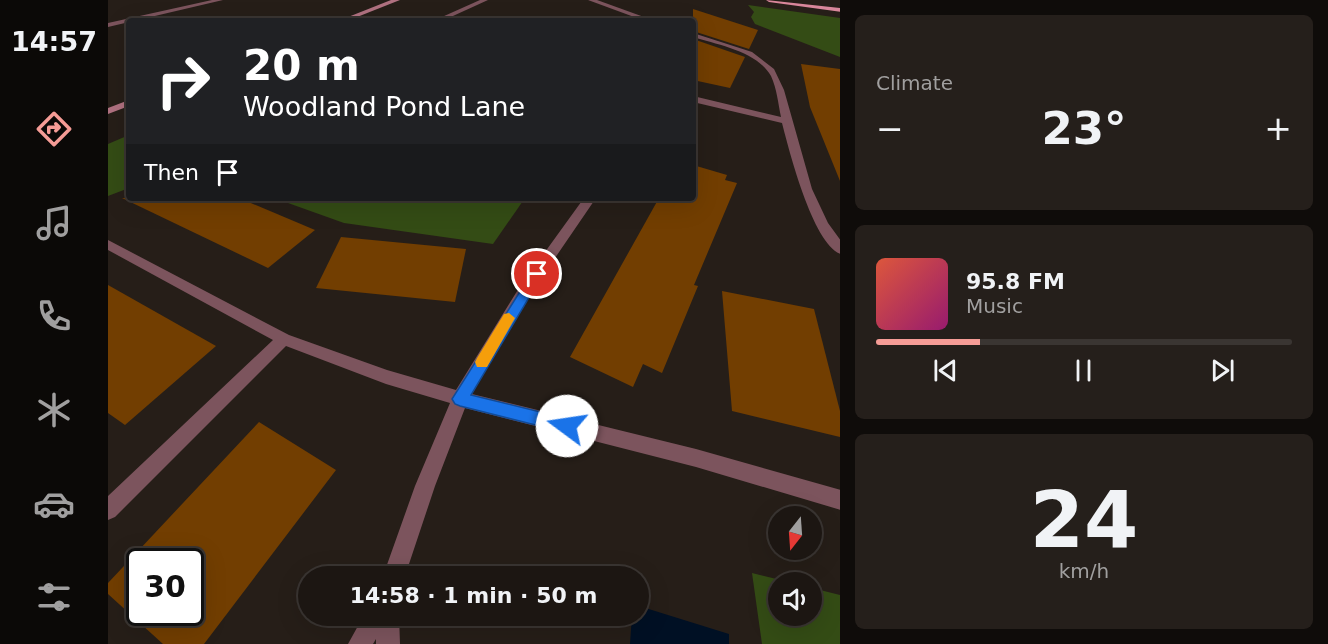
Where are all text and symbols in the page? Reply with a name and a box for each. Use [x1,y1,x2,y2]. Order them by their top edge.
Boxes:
text: 14:57 [11,26,97,57]
text: 20 m [243,41,360,90]
icon: right [144,42,222,120]
text: Climate [876,71,953,95]
text: Woodland Pond Lane [243,91,525,122]
text: 23° [1041,102,1127,155]
icon: directions [33,108,75,150]
text: − [876,109,904,148]
text: + [1264,109,1292,148]
icon: arrive [211,156,244,189]
text: Then [144,160,199,185]
icon: music [33,202,75,244]
pin [511,248,562,299]
icon: arrive [520,257,553,290]
text: 95.8 FM [966,269,1065,294]
text: Music [966,294,1023,318]
icon: phone [33,295,75,337]
icon: previous [929,354,962,387]
icon: pause [1067,354,1100,387]
icon: next [1206,354,1239,387]
icon: climate [33,389,75,431]
position arrow [535,394,599,458]
text: 24 [1030,475,1138,565]
icon: car [33,483,75,525]
north arrow [768,506,822,560]
map controls [768,506,822,626]
speed limit sign: 30 [126,548,204,626]
text: km/h [1059,559,1109,583]
button: sound [768,572,822,626]
icon: filters [33,576,75,618]
text: 14:58 · 1 min · 50 m [350,583,597,608]

